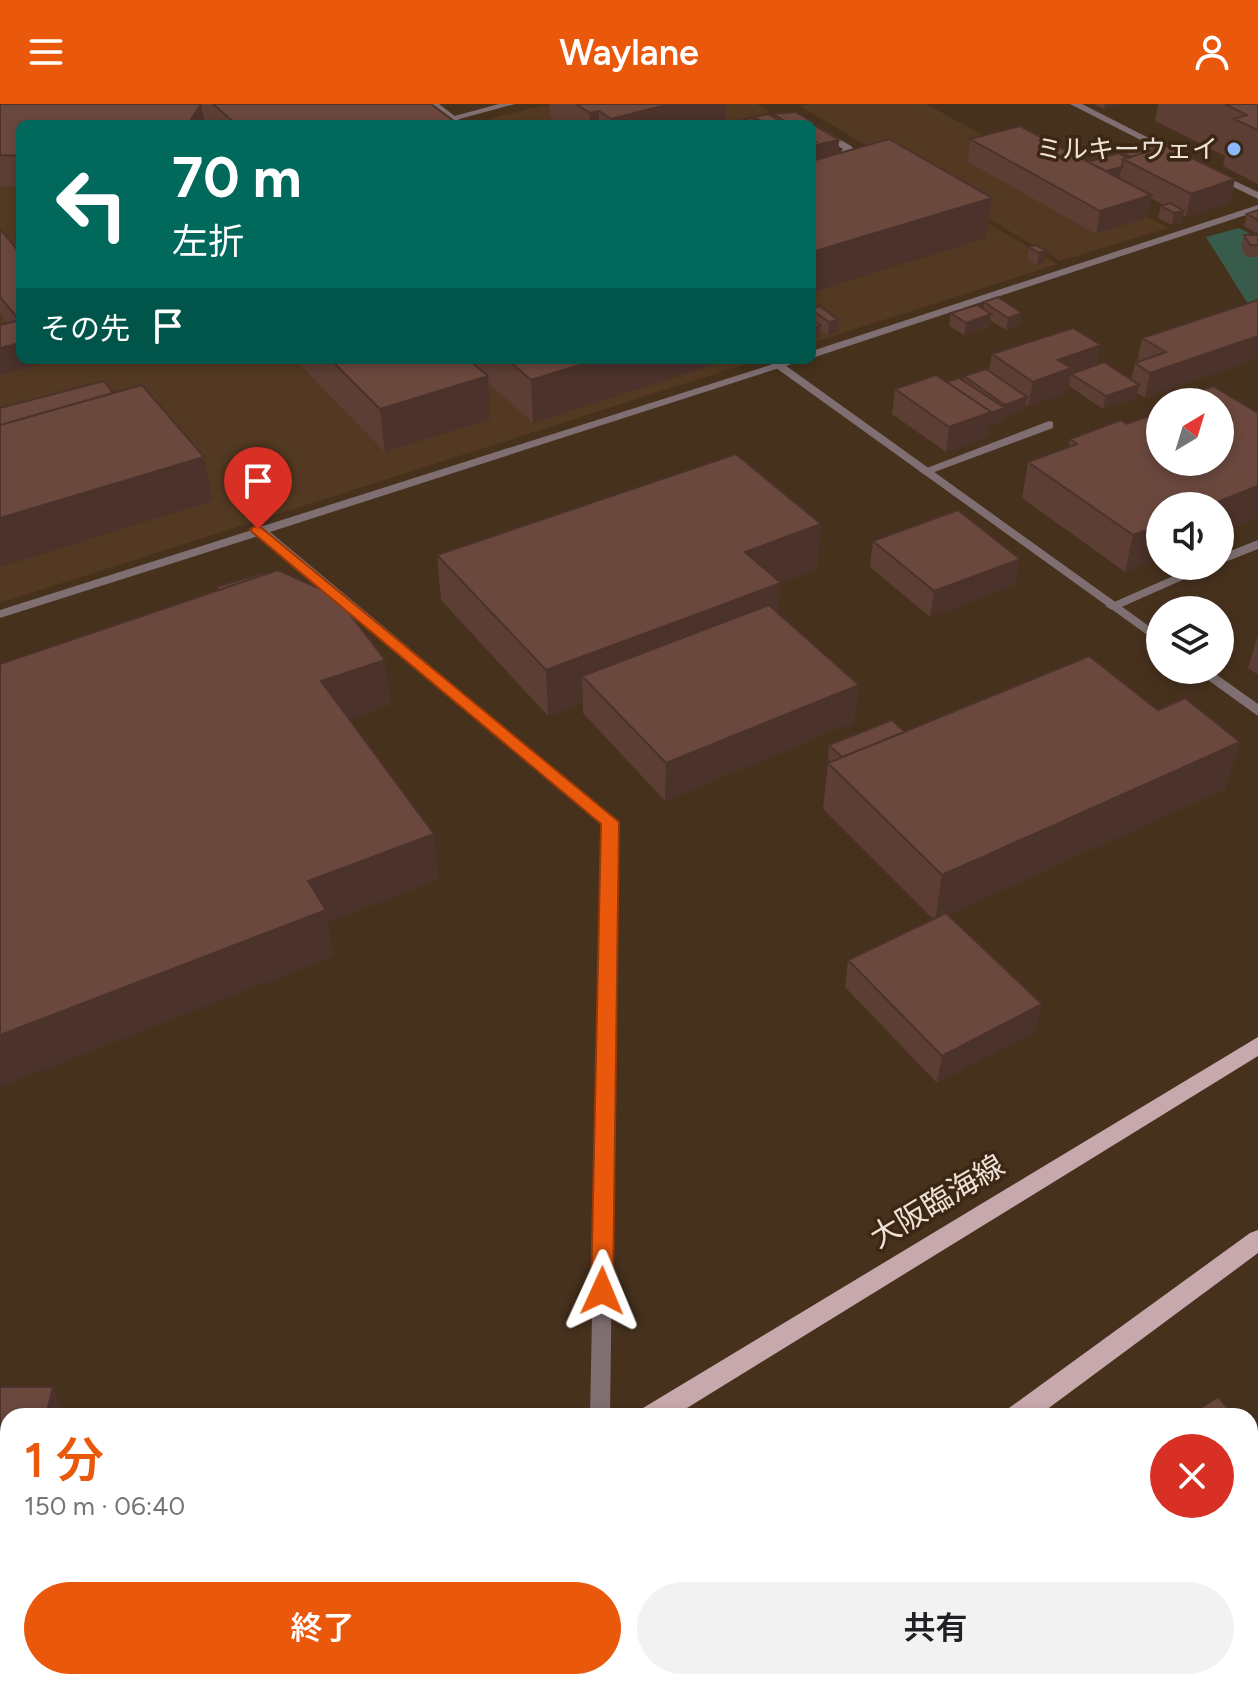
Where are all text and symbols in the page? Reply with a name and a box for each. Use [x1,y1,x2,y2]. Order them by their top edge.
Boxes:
icon: menu [24,30,68,74]
icon: person [1190,30,1234,74]
text: Waylane [559,31,699,74]
place label: ミルキーウェイ [1036,133,1218,165]
marker: ミルキーウェイ [1225,140,1243,158]
text: 70 m [172,144,302,211]
icon: left [40,152,144,256]
text: 左折 [172,220,244,263]
icon: arrive [146,304,190,348]
text: その先 [40,310,130,347]
north arrow [1146,388,1234,476]
map controls [1146,388,1234,684]
pin [224,447,292,529]
icon: arrive [236,459,280,503]
button: sound [1146,492,1234,580]
button: layers [1146,596,1234,684]
street label: 大阪臨海線 [863,1147,1011,1255]
position arrow [560,1249,644,1333]
text: 1 分 [24,1431,104,1489]
button: close [1150,1434,1234,1518]
text: 150 m · 06:40 [24,1490,185,1522]
button: 終了 [24,1582,621,1674]
button: 共有 [637,1582,1234,1674]

